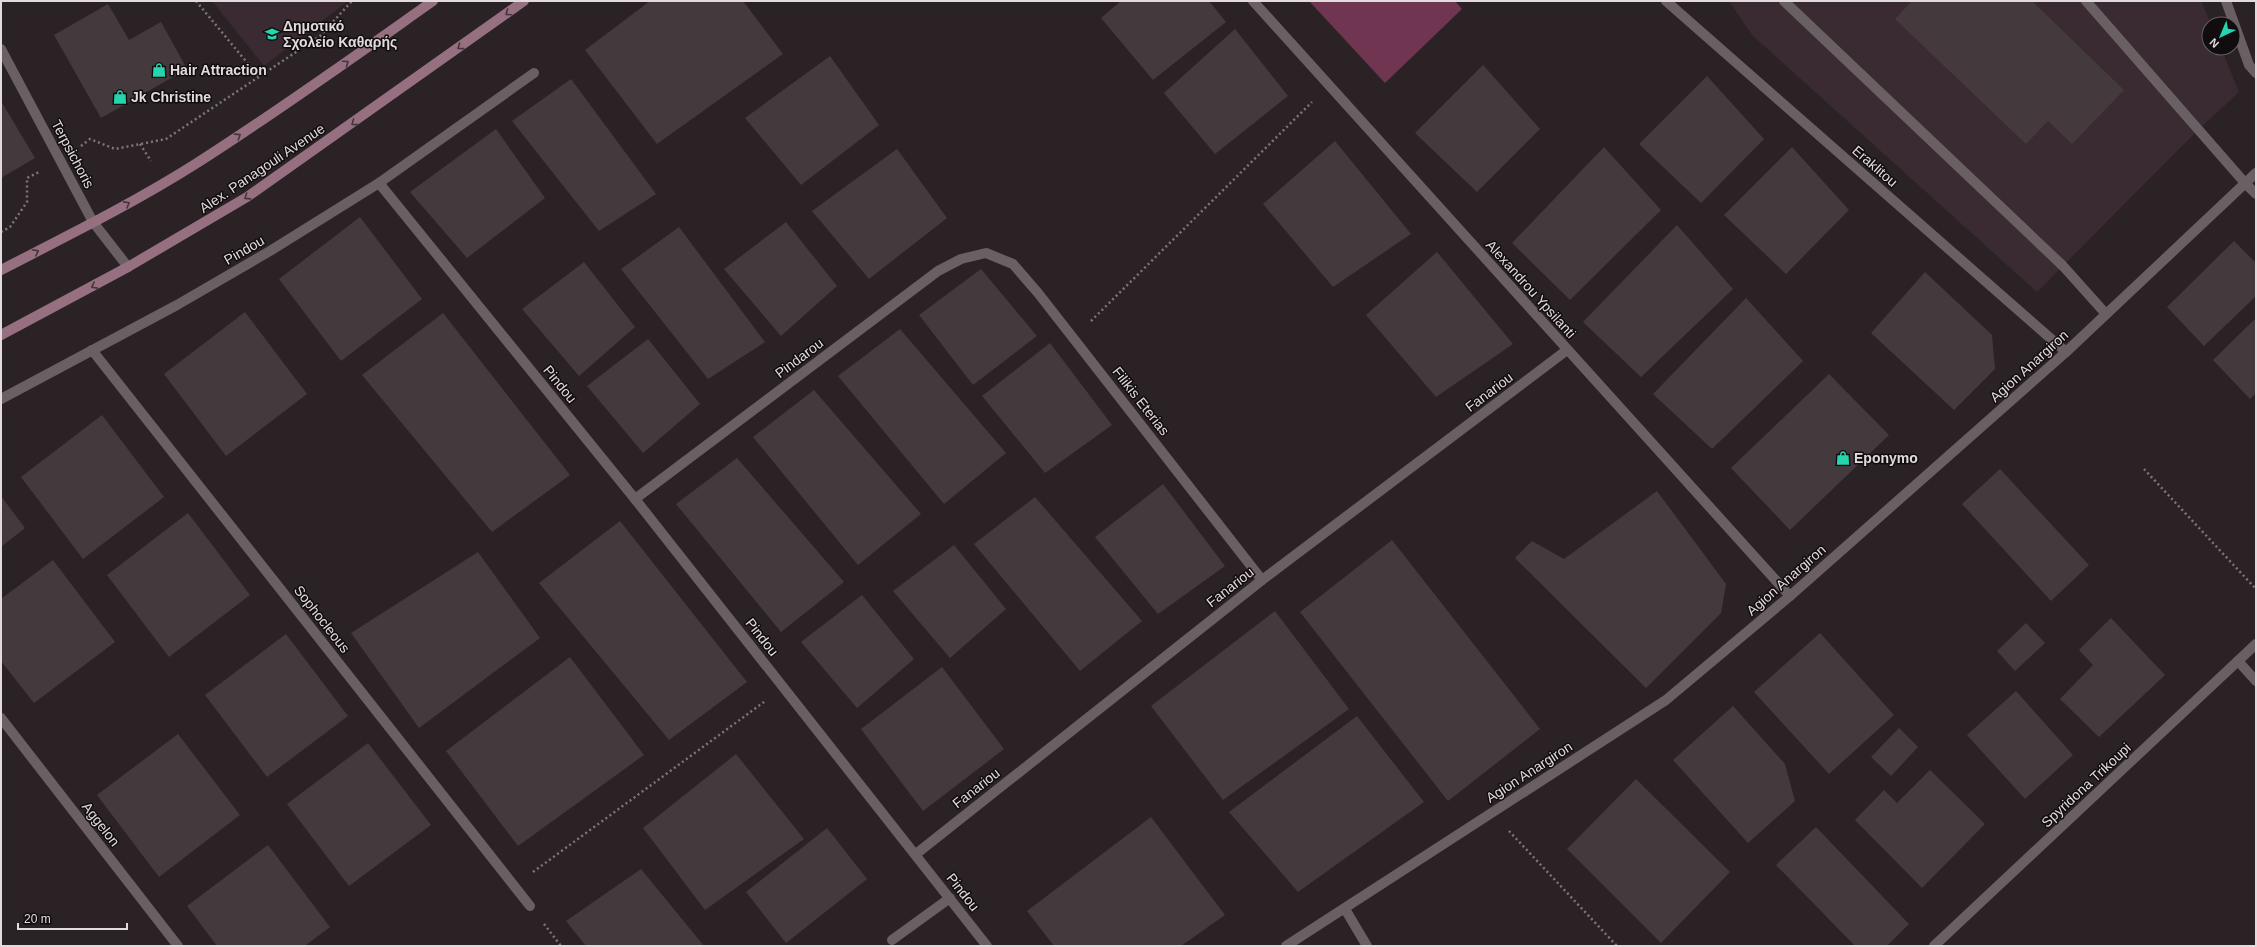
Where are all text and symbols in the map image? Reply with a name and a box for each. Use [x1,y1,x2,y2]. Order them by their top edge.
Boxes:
one-way arrow [505,8,512,15]
north arrow [2201,16,2241,56]
place label: Δημοτικό Σχολείο Καθαρής [283,18,397,50]
school or university icon: Δημοτικό Σχολείο Καθαρής [264,26,280,42]
text: N [2207,36,2221,50]
one-way arrow [457,42,464,49]
one-way arrow [342,60,349,68]
shop icon: Hair Attraction [151,62,167,78]
place label: Hair Attraction [170,62,267,78]
shop icon: Jk Christine [112,89,128,105]
place label: Jk Christine [131,89,211,105]
street label: Terpsichoris [48,117,98,191]
one-way arrow [351,118,358,126]
street label: Alex. Panagouli Avenue [196,120,328,216]
one-way arrow [234,133,241,141]
street label: Eraklitou [1849,142,1901,190]
one-way arrow [244,192,251,200]
one-way arrow [123,201,131,208]
street label: Pindou [221,232,267,268]
street label: Alexandrou Ypsilanti [1483,237,1579,341]
one-way arrow [31,250,39,257]
one-way arrow [91,281,98,288]
street label: Agion Anargiron [1987,327,2071,405]
street label: Pindarou [772,335,826,381]
street label: Pindou [540,362,580,406]
street label: Filikis Eterias [1109,364,1173,438]
street label: Fanariou [1462,369,1516,415]
shop icon: Eponymo [1835,450,1851,466]
place label: Eponymo [1854,450,1918,466]
street label: Agion Anargiron [1743,541,1829,619]
street label: Fanariou [1203,564,1257,610]
street label: Sophocleous [291,582,353,656]
street label: Pindou [742,615,782,659]
street label: Agion Anargiron [1483,738,1575,806]
street label: Spyridona Trikoupi [2038,740,2134,830]
street label: Fanariou [949,765,1003,811]
street label: Aggelon [79,799,123,849]
street label: Pindou [943,870,983,914]
scale bar [18,905,127,931]
text: 20 m [24,912,51,926]

